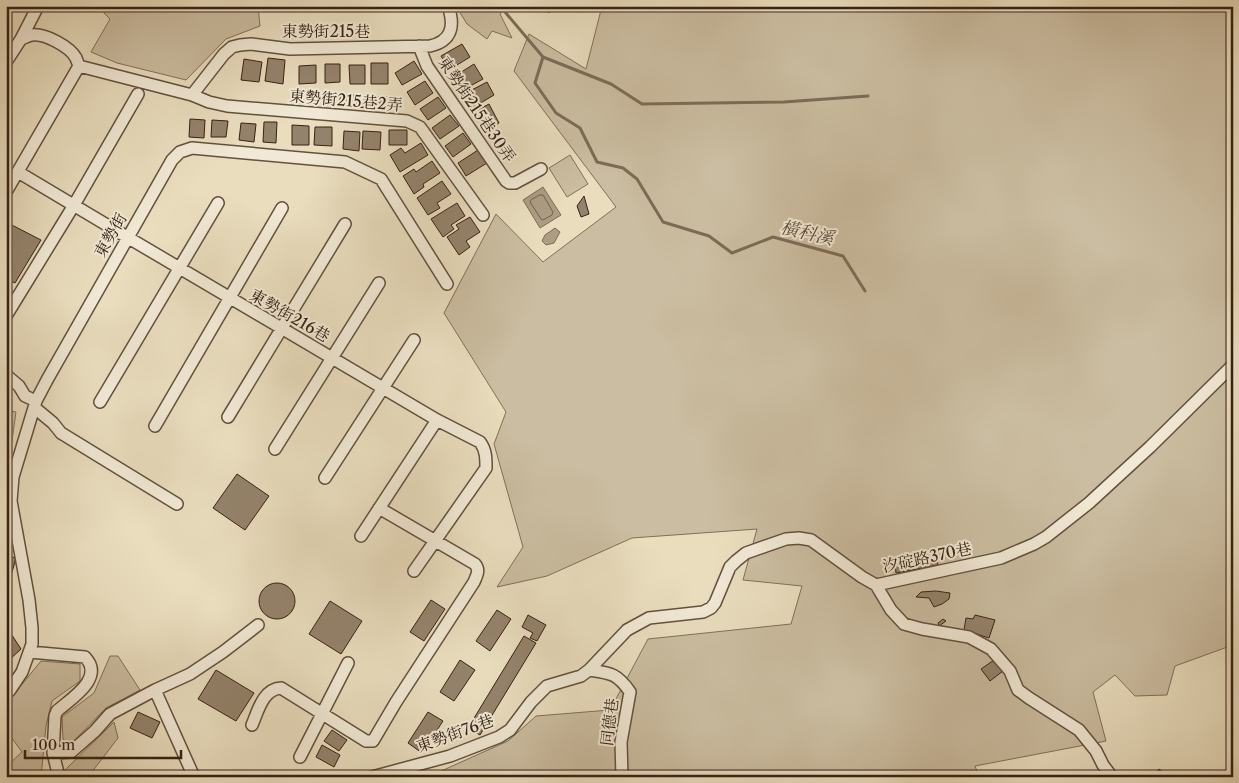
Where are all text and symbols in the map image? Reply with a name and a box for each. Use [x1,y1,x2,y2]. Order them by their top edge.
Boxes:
street label: 東勢街215巷 [282,21,370,41]
street label: 東勢街215巷30弄 [434,52,520,166]
street label: 東勢街215巷2弄 [288,85,404,115]
street label: 東勢街 [89,209,131,261]
water label: 橫科溪 [778,216,838,250]
street label: 東勢街216巷 [246,284,334,346]
street label: 汐碇路370巷 [880,538,974,576]
street label: 同德巷 [596,697,622,747]
street label: 東勢街76巷 [414,710,496,756]
scale bar [25,728,181,760]
text: 100 m [32,735,75,754]

